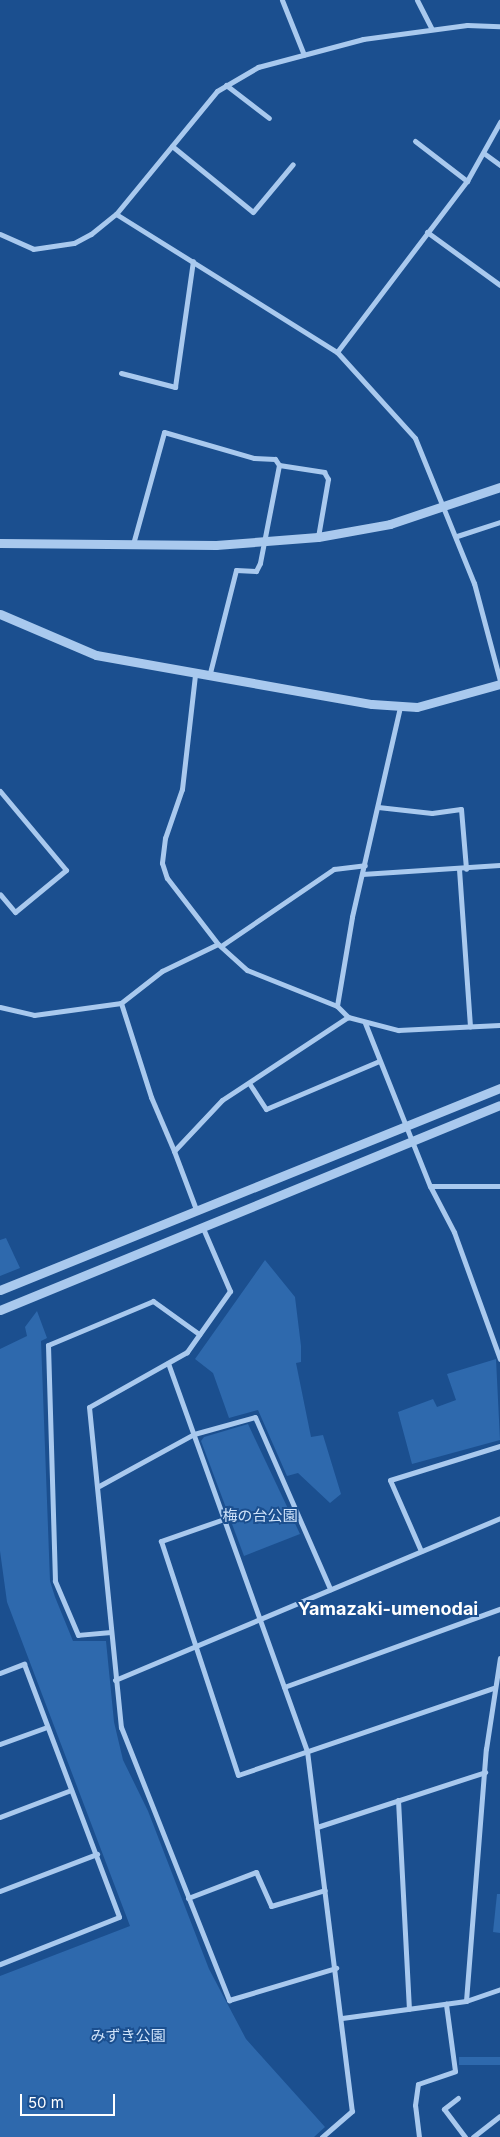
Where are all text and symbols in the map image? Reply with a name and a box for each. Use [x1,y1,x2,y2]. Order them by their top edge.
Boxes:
park label: 梅の台公園 [223,1507,297,1525]
district label: Yamazaki-umenodai [298,1598,478,1620]
park label: みずき公園 [91,2027,165,2045]
scale bar [22,2084,118,2116]
text: 50 m [28,2093,64,2112]

